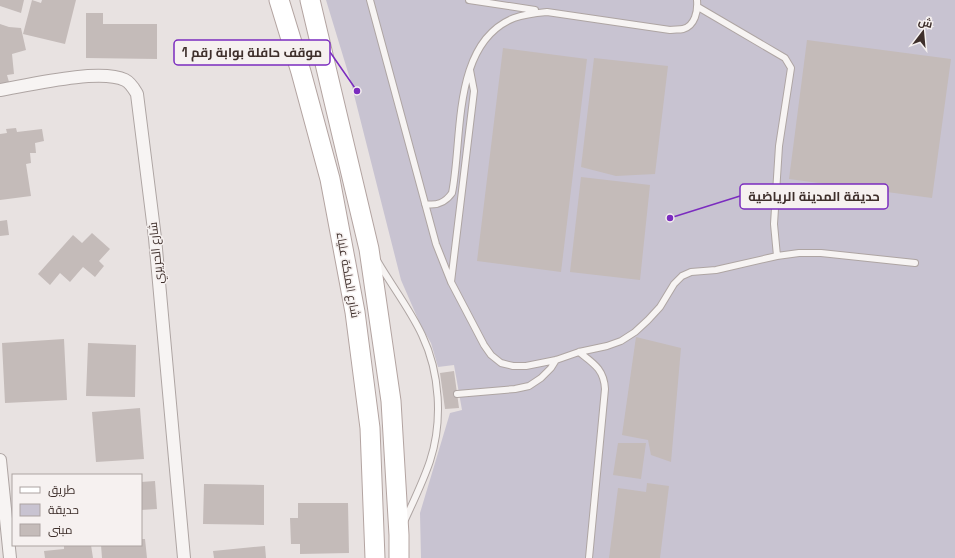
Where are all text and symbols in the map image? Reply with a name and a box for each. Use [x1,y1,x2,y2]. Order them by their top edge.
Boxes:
north arrow [903,12,943,52]
text: ش [917,14,934,31]
callout: موقف حافلة بوابة رقم 1 [174,40,330,65]
text: موقف حافلة بوابة رقم 1 [182,44,322,62]
callout: حديقة المدينة الرياضية [740,184,888,209]
text: حديقة المدينة الرياضية [748,188,880,205]
street label: شارع الحريري [145,221,169,285]
street label: شارع الملكة علياء [333,231,363,319]
legend [12,474,142,546]
text: طريق [48,482,76,498]
text: حديقة [48,502,79,518]
text: مبنى [48,522,73,538]

